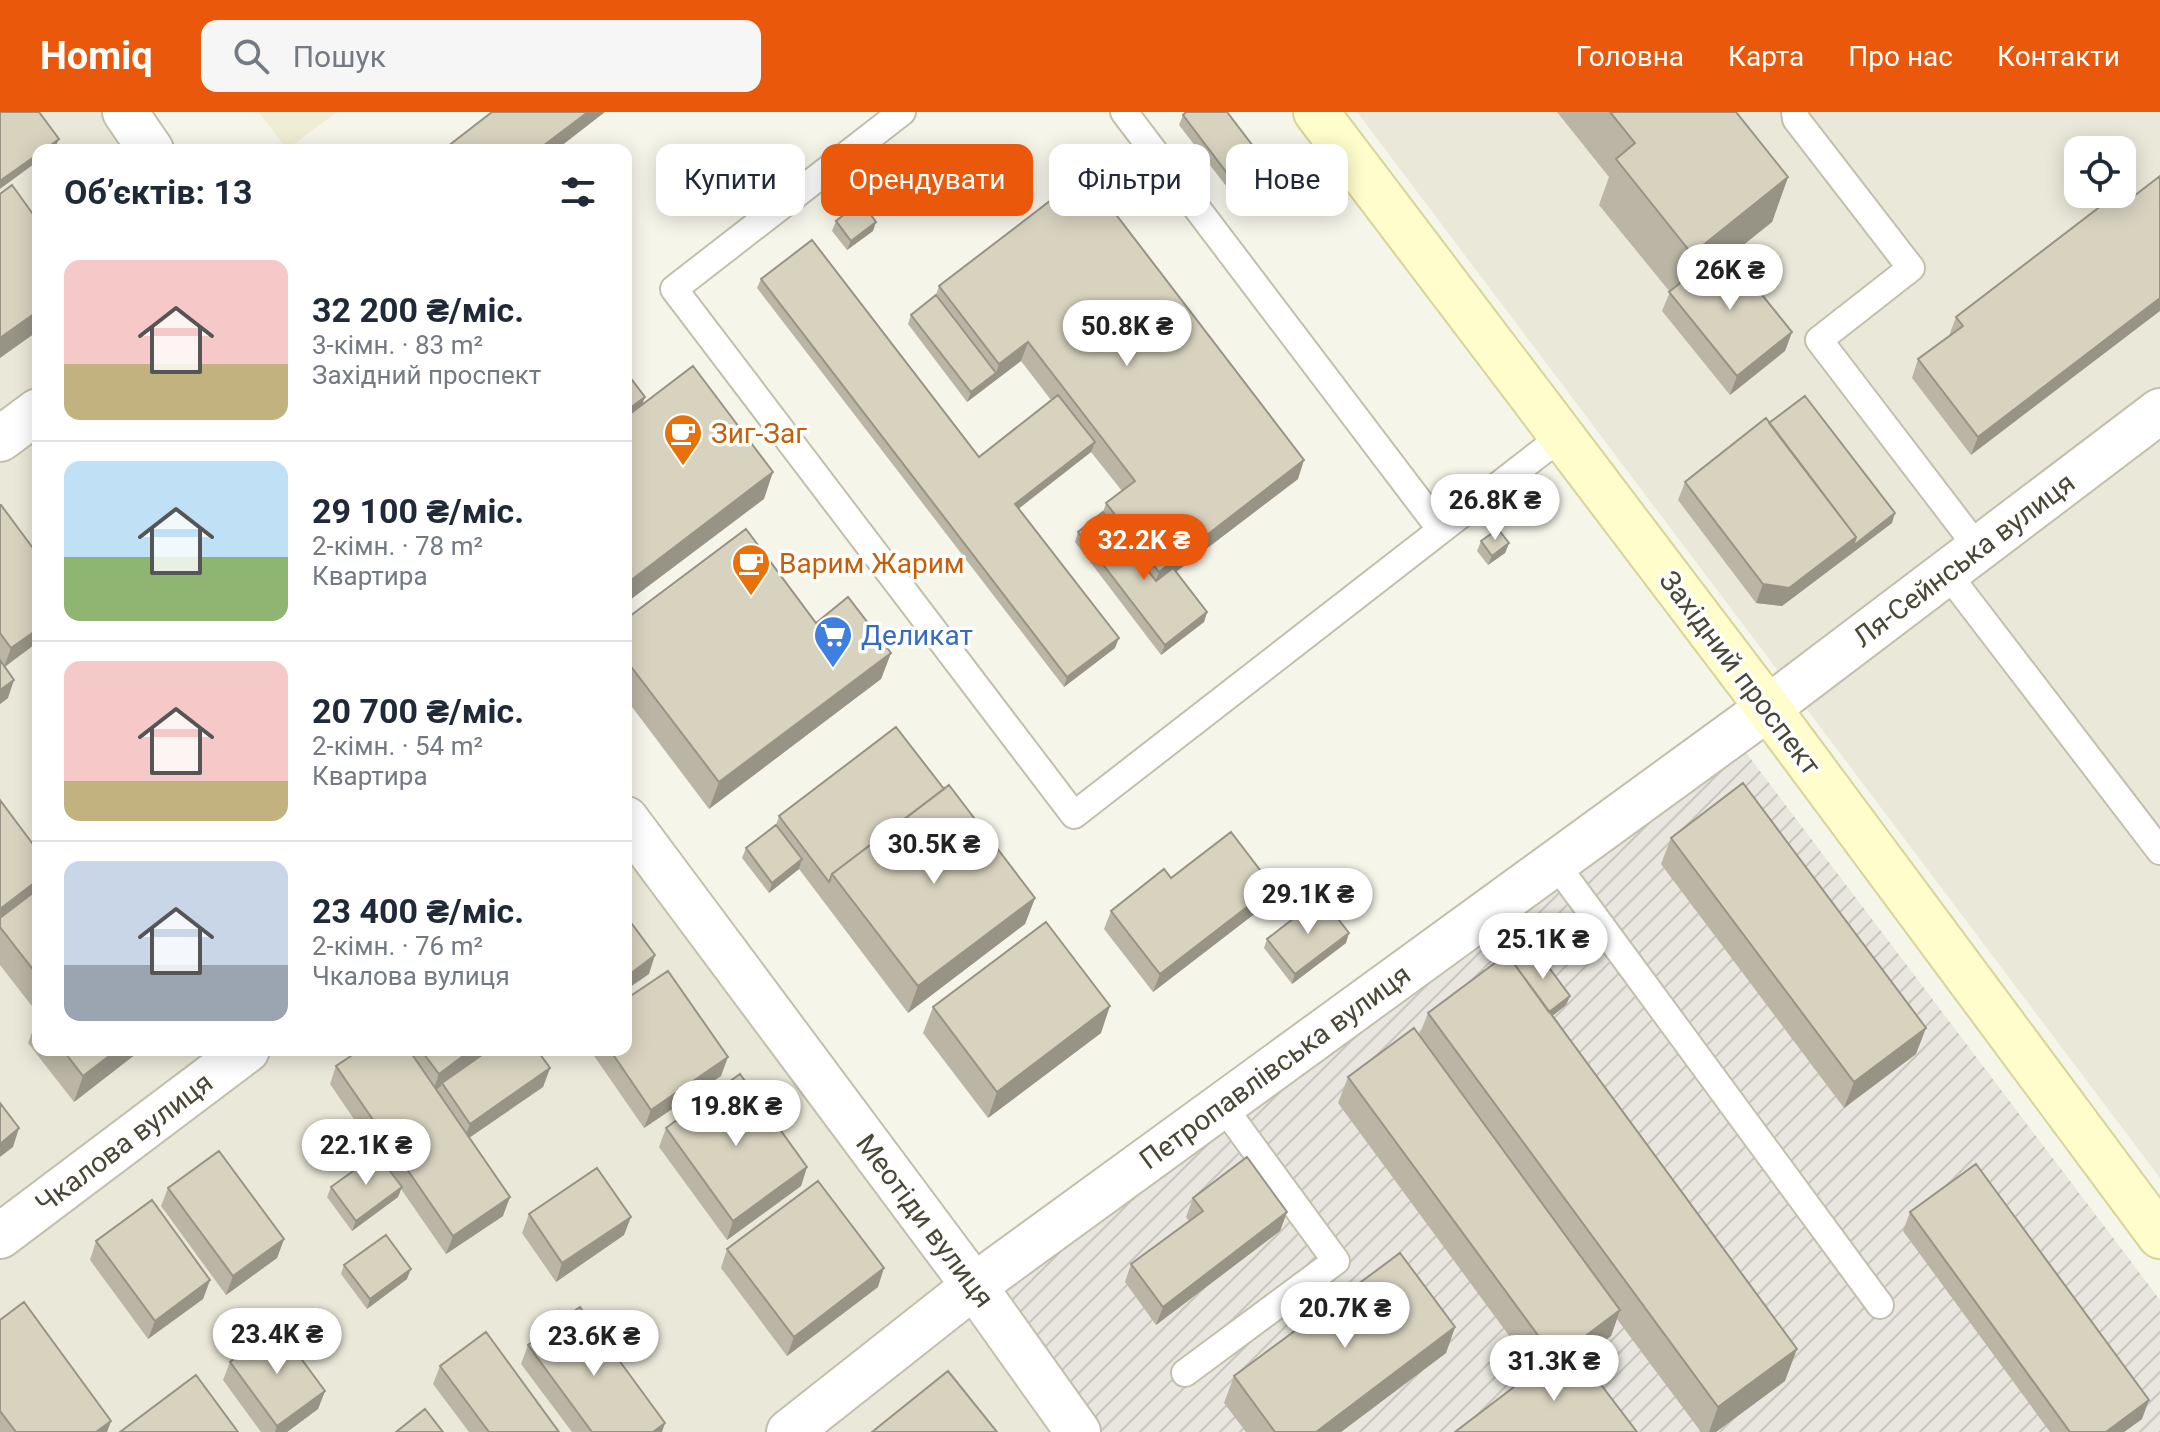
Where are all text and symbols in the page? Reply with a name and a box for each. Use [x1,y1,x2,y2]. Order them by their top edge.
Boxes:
search box [201,20,761,92]
text: Homiq [40,34,153,78]
icon: search [229,34,273,78]
text: Пошук [293,39,386,74]
text: Головна [1576,40,1684,73]
text: Карта [1728,40,1804,73]
text: Про нас [1848,40,1953,73]
text: Контакти [1997,40,2120,73]
map controls [2064,136,2136,208]
button: locate [2064,136,2136,208]
chip: Купити [656,144,805,216]
chip: Орендувати [821,144,1033,216]
chip: Фільтри [1049,144,1210,216]
chip: Нове [1226,144,1348,216]
icon: filters [556,170,600,214]
text: Об’єктів: 13 [64,172,253,212]
pin: 26K ₴ [1674,244,1786,312]
text: 26K ₴ [1695,255,1765,285]
text: 32 200 ₴/міс. [312,290,524,330]
icon: home [128,292,224,388]
pin: 50.8K ₴ [1053,300,1201,368]
text: 50.8K ₴ [1081,311,1173,341]
text: 3-кімн. · 83 m² [312,330,483,360]
text: Західний проспект [312,360,541,390]
cafe icon: Зиг-Заг [662,412,704,467]
place label: Зиг-Заг [711,417,807,450]
street label: Ля-Сейнська вулиця [1847,466,2081,654]
pin: 26.8K ₴ [1421,474,1569,542]
text: 26.8K ₴ [1449,485,1541,515]
text: 29 100 ₴/міс. [312,491,524,531]
icon: home [128,493,224,589]
pin: 32.2K ₴ [1070,514,1218,582]
text: 32.2K ₴ [1098,525,1190,555]
text: 2-кімн. · 78 m² [312,531,483,561]
cafe icon: Варим Жарим [730,542,772,597]
place label: Варим Жарим [779,547,965,580]
text: Квартира [312,561,428,591]
street label: Західний проспект [1653,564,1827,782]
supermarket icon: Деликат [812,614,854,669]
place label: Деликат [861,619,973,652]
text: 20 700 ₴/міс. [312,691,524,731]
icon: home [128,693,224,789]
text: 2-кімн. · 54 m² [312,731,483,761]
text: Квартира [312,761,428,791]
pin: 30.5K ₴ [860,818,1008,886]
text: 30.5K ₴ [888,829,980,859]
pin: 29.1K ₴ [1234,868,1382,936]
text: 29.1K ₴ [1262,879,1354,909]
text: 23 400 ₴/міс. [312,891,524,931]
icon: home [128,893,224,989]
pin: 25.1K ₴ [1469,913,1617,981]
text: 25.1K ₴ [1497,924,1589,954]
text: 2-кімн. · 76 m² [312,931,483,961]
street label: Петропавлівська вулиця [1133,958,1417,1176]
text: Чкалова вулиця [312,961,510,991]
street label: Чкалова вулиця [29,1066,219,1220]
pin: 19.8K ₴ [662,1080,810,1148]
text: 19.8K ₴ [690,1091,782,1121]
pin: 22.1K ₴ [292,1119,440,1187]
street label: Меотіди вулиця [849,1128,1001,1314]
text: 22.1K ₴ [320,1130,412,1160]
pin: 20.7K ₴ [1271,1282,1419,1350]
text: 20.7K ₴ [1299,1293,1391,1323]
pin: 23.4K ₴ [203,1308,351,1376]
pin: 23.6K ₴ [520,1310,668,1378]
text: 23.4K ₴ [231,1319,323,1349]
text: 23.6K ₴ [548,1321,640,1351]
pin: 31.3K ₴ [1480,1335,1628,1403]
text: 31.3K ₴ [1508,1346,1600,1376]

